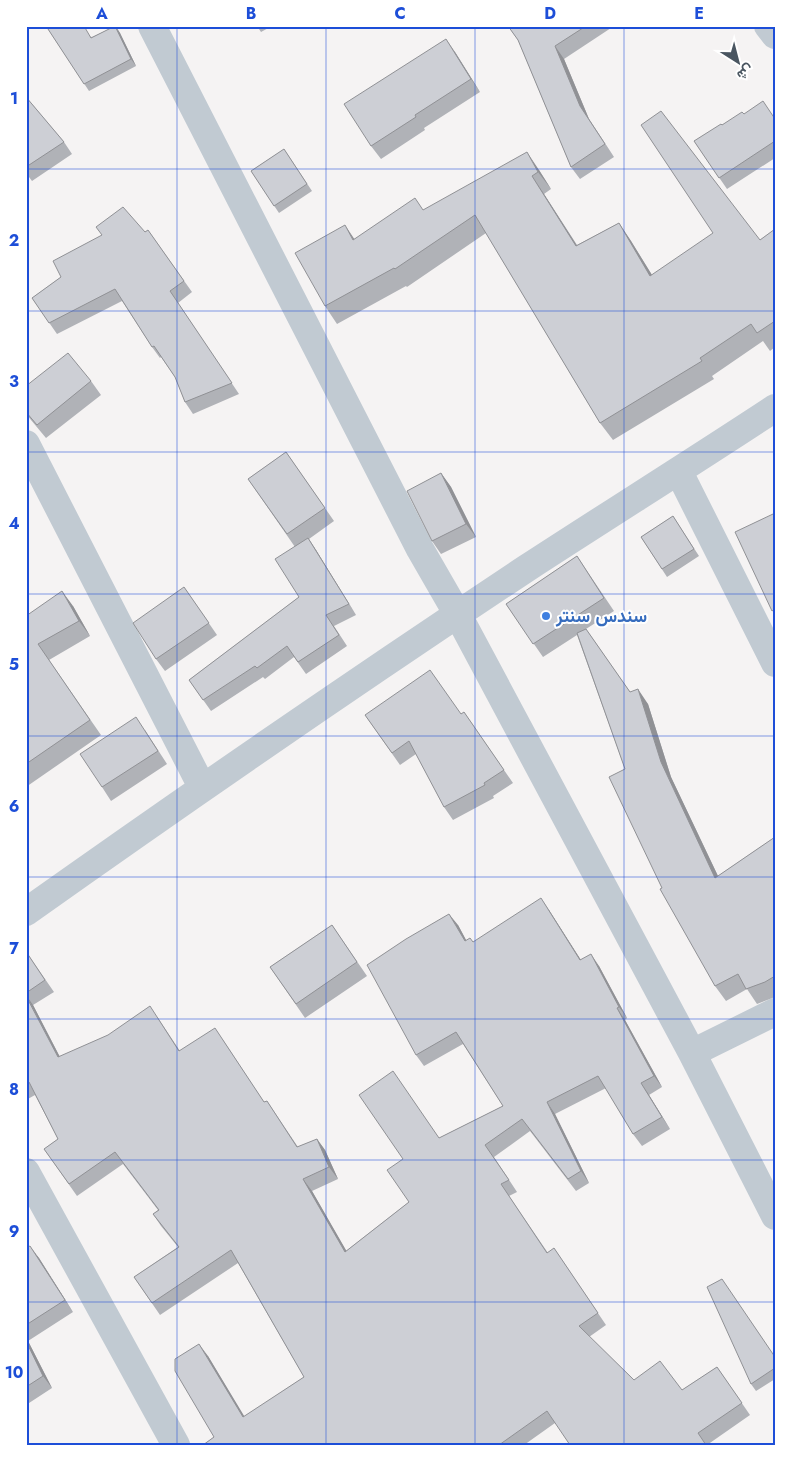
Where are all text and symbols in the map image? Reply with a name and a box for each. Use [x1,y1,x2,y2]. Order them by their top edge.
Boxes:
text: A [95,2,108,25]
text: B [246,2,256,25]
text: C [394,2,406,25]
text: D [544,2,556,25]
text: E [694,2,704,25]
north arrow [714,38,764,88]
text: ش [733,59,758,86]
text: 1 [10,87,18,110]
text: 2 [9,229,19,252]
text: 3 [9,370,19,393]
text: 4 [8,512,20,535]
place label: سندس سنتر [555,603,647,629]
marker: سندس سنتر [540,610,552,622]
text: 5 [9,653,19,676]
text: 6 [9,795,19,818]
text: 7 [9,937,19,960]
text: 8 [9,1078,19,1101]
text: 9 [9,1220,19,1243]
text: 10 [5,1361,23,1384]

